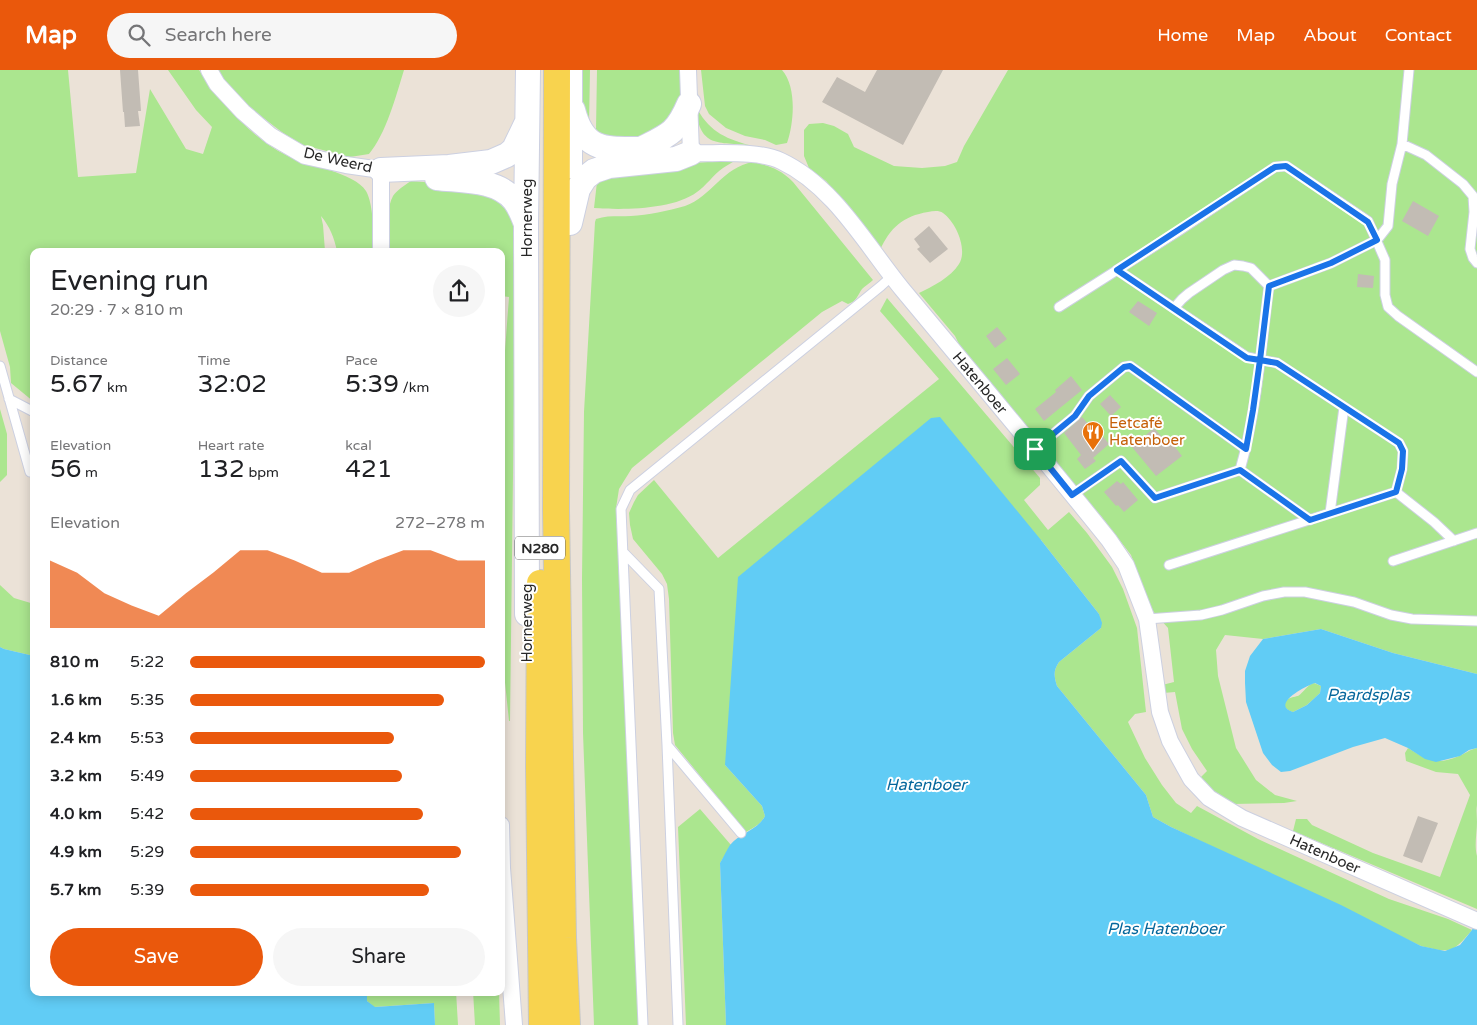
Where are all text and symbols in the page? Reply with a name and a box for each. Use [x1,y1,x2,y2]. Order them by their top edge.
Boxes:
search box [107,13,457,58]
text: Map [25,21,77,50]
icon: search [125,21,153,49]
text: Search here [165,24,272,46]
text: Home [1157,24,1208,46]
text: Map [1236,24,1275,46]
text: About [1303,24,1357,46]
text: Contact [1385,24,1452,46]
street label: De Weerd [302,143,374,177]
street label: Hornerweg [518,178,536,258]
text: Evening run [50,264,209,298]
button: share [433,265,485,317]
text: 20:29 · 7 × 810 m [50,300,183,320]
street label: Hatenboer [949,348,1011,418]
text: Distance [50,352,108,369]
text: Time [198,352,230,369]
text: Pace [345,352,378,369]
text: 5.67 [50,369,103,399]
text: 32:02 [198,369,267,399]
text: 5:39 [345,369,399,399]
text: km [103,379,127,396]
text: /km [399,379,429,396]
place label: Eetcafé Hatenboer [1109,414,1185,449]
restaurant icon: Eetcafé Hatenboer [1081,420,1105,451]
pin [1014,428,1056,470]
icon: arrive [1021,435,1049,463]
text: Elevation [50,437,111,454]
text: Heart rate [198,437,264,454]
text: kcal [345,437,372,454]
text: 56 [50,454,81,484]
text: 132 [198,454,245,484]
text: 421 [345,454,392,484]
text: m [81,464,98,481]
text: bpm [245,464,279,481]
text: Elevation [50,513,120,533]
text: 272–278 m [395,513,485,533]
road number: N280 [515,536,565,559]
street label: Hornerweg [518,583,536,663]
text: 810 m [50,652,99,672]
text: 5:22 [130,652,164,672]
water label: Paardsplas [1327,685,1411,705]
text: 1.6 km [50,690,102,710]
text: 5:35 [130,690,164,710]
text: 2.4 km [50,728,102,748]
text: 5:53 [130,728,164,748]
text: 3.2 km [50,766,102,786]
text: 5:49 [130,766,164,786]
water label: Hatenboer [886,775,968,795]
text: 4.0 km [50,804,102,824]
text: 5:42 [130,804,164,824]
street label: Hatenboer [1287,830,1363,878]
text: 4.9 km [50,842,102,862]
text: 5:29 [130,842,164,862]
text: 5.7 km [50,880,102,900]
text: 5:39 [130,880,164,900]
water label: Plas Hatenboer [1107,919,1225,939]
button: Save [50,928,263,986]
button: Share [273,928,485,986]

